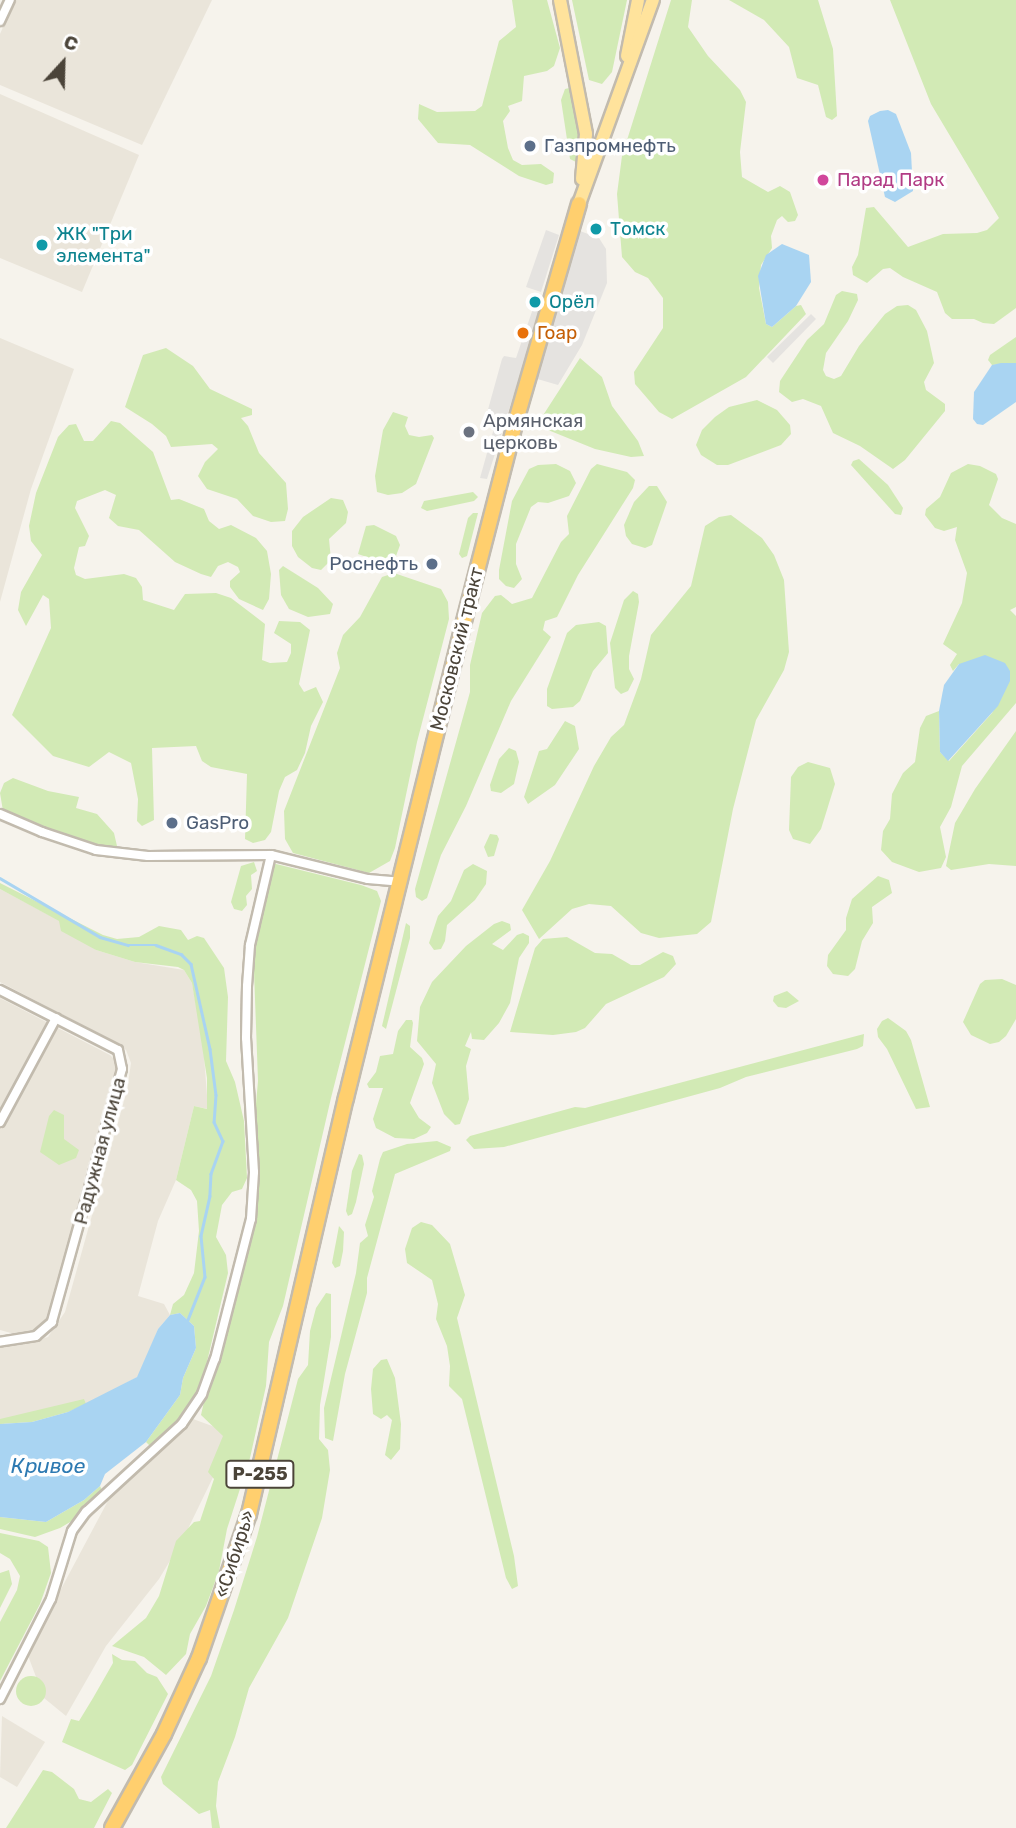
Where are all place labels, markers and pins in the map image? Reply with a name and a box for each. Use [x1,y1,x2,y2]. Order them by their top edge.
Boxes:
place label: Газпромнефть [544,135,676,157]
marker: Газпромнефть [522,138,538,154]
place label: Парад Парк [837,169,944,191]
marker: Парад Парк [815,172,831,188]
place label: Томск [610,218,666,240]
marker: Томск [588,221,604,237]
place label: ЖК "Три элемента" [56,223,150,267]
marker: ЖК "Три элемента" [34,237,50,253]
place label: Орёл [549,291,595,313]
marker: Орёл [527,294,543,310]
place label: Гоар [537,322,577,344]
marker: Гоар [515,325,531,341]
place label: Армянская церковь [483,410,583,454]
marker: Армянская церковь [461,424,477,440]
place label: Роснефть [329,553,418,575]
marker: Роснефть [424,556,440,572]
place label: GasPro [186,812,249,834]
marker: GasPro [164,815,180,831]

